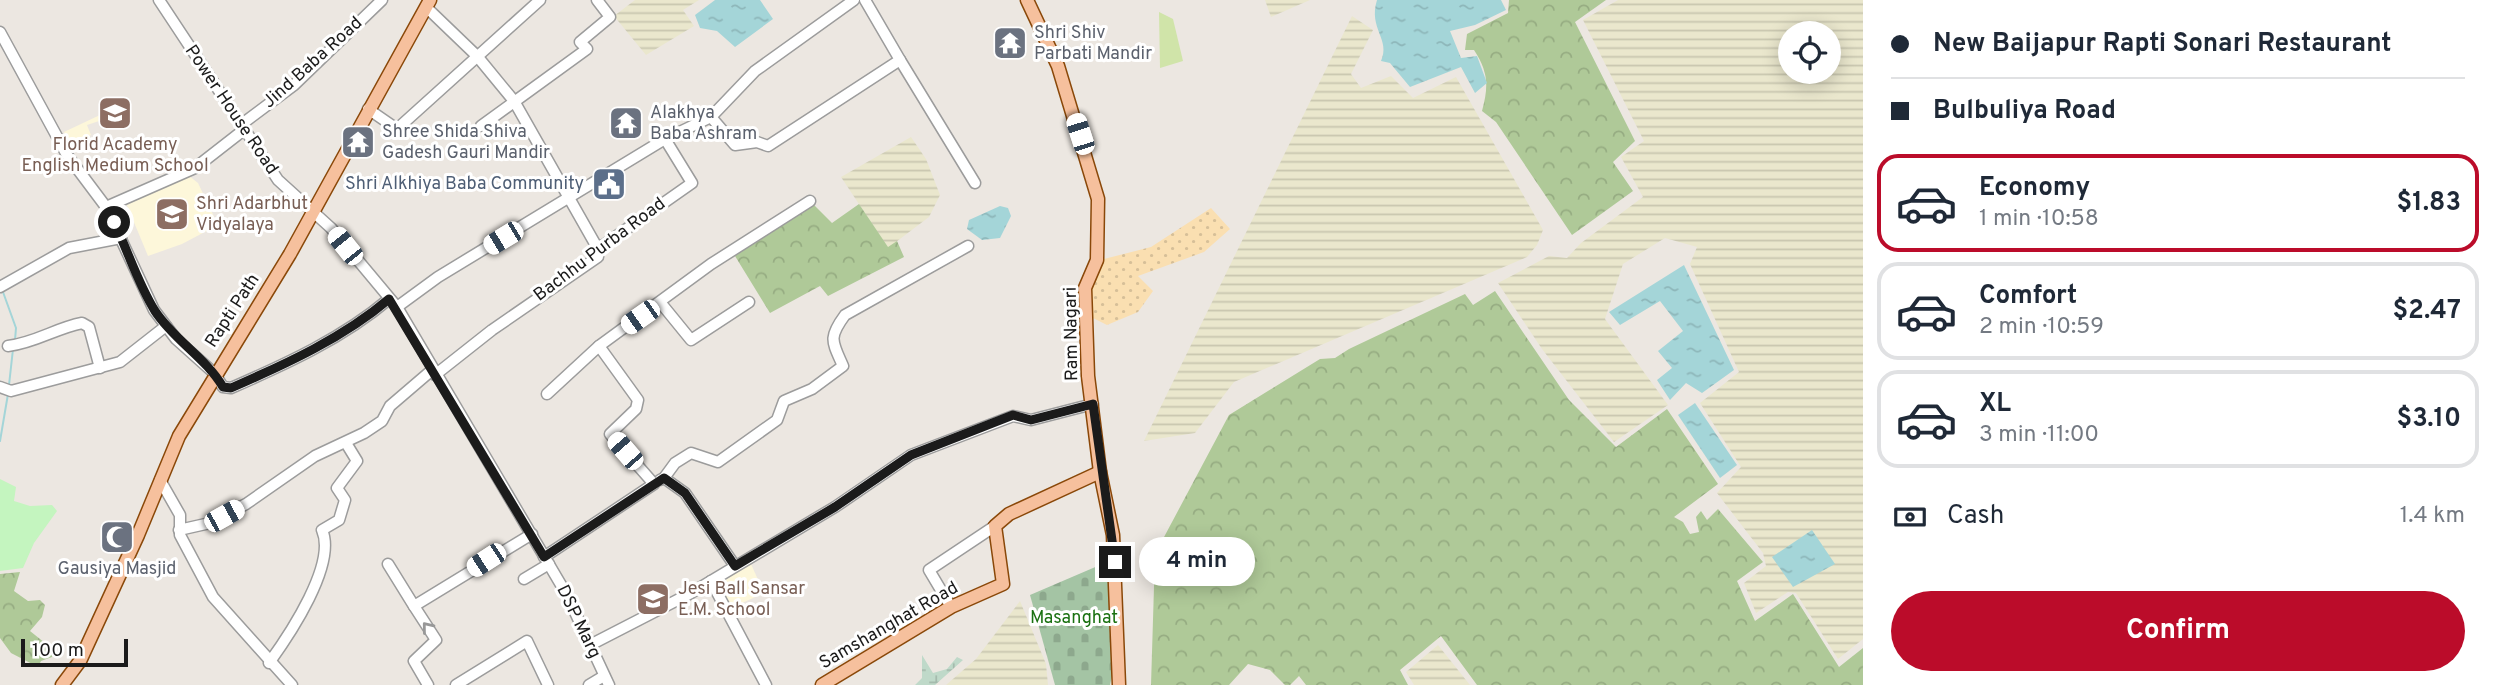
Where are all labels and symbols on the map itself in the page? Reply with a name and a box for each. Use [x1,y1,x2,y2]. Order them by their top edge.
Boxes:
street label: Jind Baba Road [258,12,368,114]
place label: Shri Shiv Parbati Mandir [1034,22,1152,66]
temple icon: Shri Shiv Parbati Mandir [991,24,1029,62]
street label: Power House Road [179,41,283,179]
school or university icon: Florid Academy English Medium School [96,94,134,132]
place label: Alakhya Baba Ashram [650,102,757,146]
temple icon: Alakhya Baba Ashram [607,104,645,142]
car [1064,111,1097,157]
place label: Shree Shida Shiva Gadesh Gauri Mandir [382,121,550,165]
temple icon: Shree Shida Shiva Gadesh Gauri Mandir [339,123,377,161]
place label: Florid Academy English Medium School [21,134,209,178]
public building icon: Shri Alkhiya Baba Community [590,165,628,203]
place label: Shri Alkhiya Baba Community [345,173,584,196]
place label: Shri Adarbhut Vidyalaya [196,193,308,237]
street label: Bachhu Purba Road [529,193,671,307]
school or university icon: Shri Adarbhut Vidyalaya [153,195,191,233]
route start [98,206,130,238]
car [480,218,527,258]
car [324,223,367,269]
street label: Rapti Path [201,270,265,352]
street label: Ram Nagari [1060,287,1084,381]
car [617,296,664,338]
car [604,428,647,474]
car [201,497,248,535]
mosque icon: Gausiya Masjid [98,518,136,556]
callout: 4 min [1140,538,1255,586]
car [463,540,510,580]
route end [1099,546,1131,578]
place label: Gausiya Masjid [58,558,176,581]
street label: Samshanghat Road [815,577,963,675]
place label: Jesi Ball Sansar E.M. School [678,578,805,622]
school or university icon: Jesi Ball Sansar E.M. School [634,580,672,618]
street label: DSP Marg [550,581,606,663]
park label: Masanghat [1030,607,1118,630]
one-way arrow [423,622,436,634]
scale bar [21,636,128,668]

